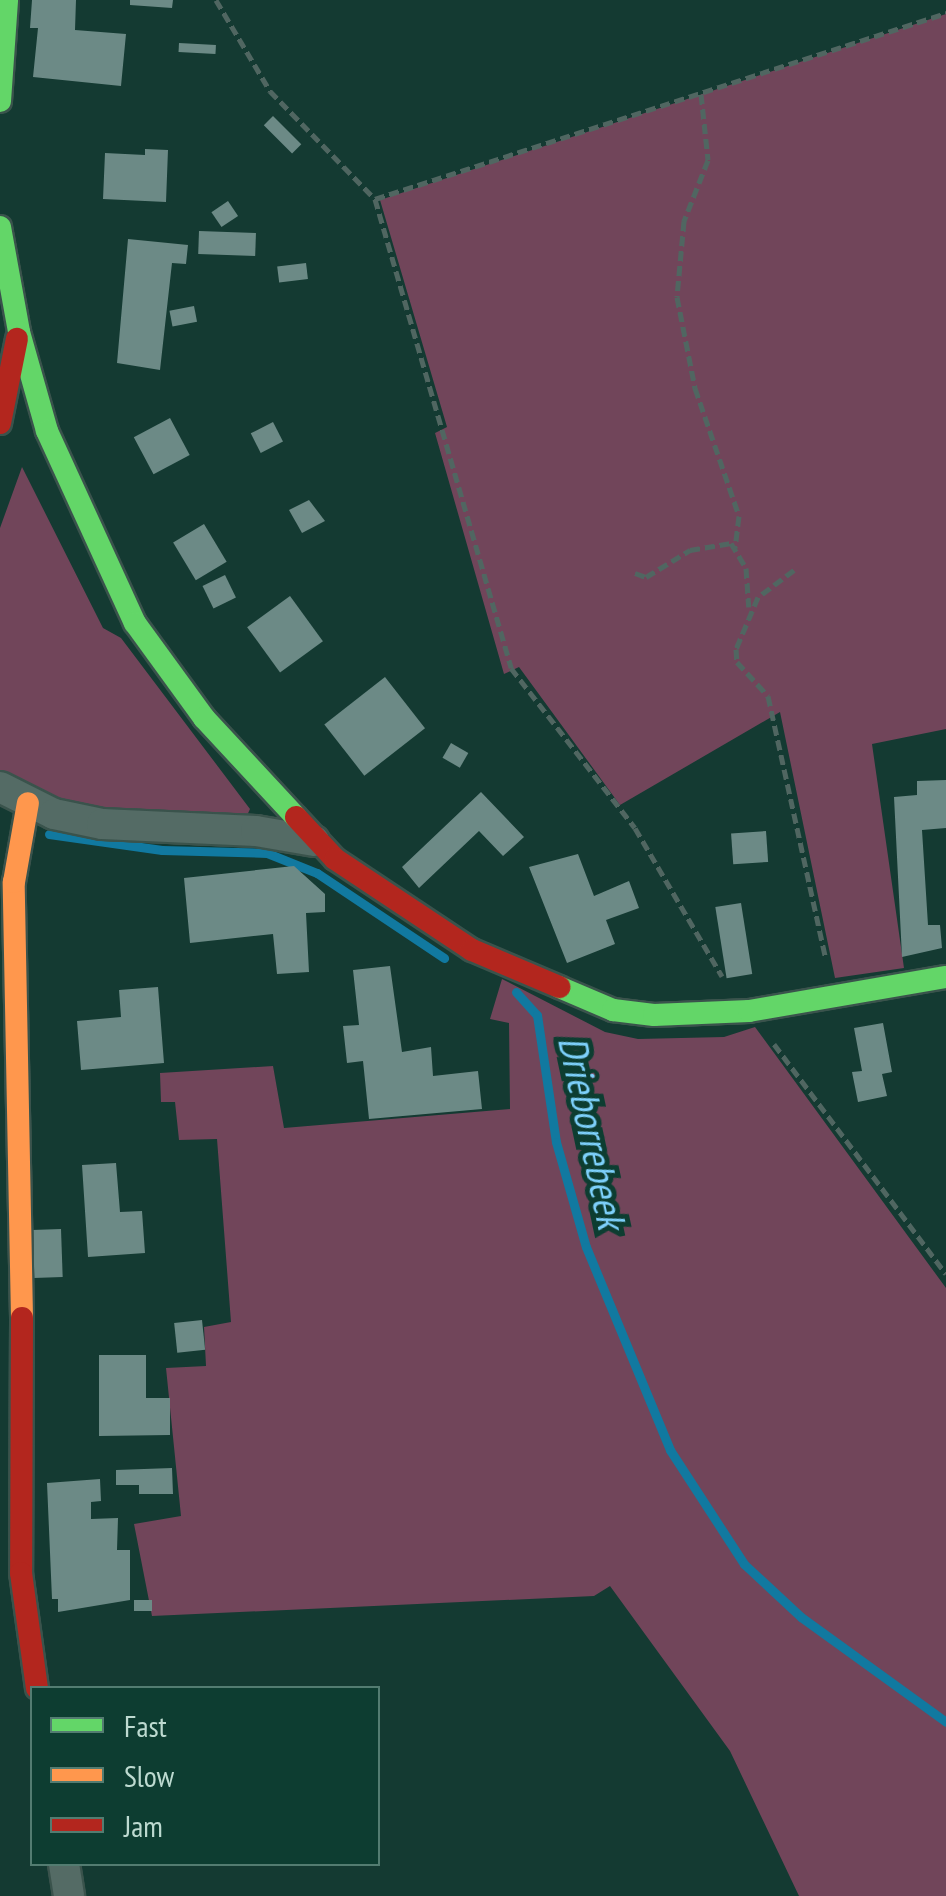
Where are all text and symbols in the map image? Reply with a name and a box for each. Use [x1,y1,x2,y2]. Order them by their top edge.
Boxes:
water label: Drieborrebeek [549,1031,637,1233]
legend [30,1686,380,1866]
text: Fast [124,1706,167,1745]
text: Slow [124,1756,174,1795]
text: Jam [124,1806,163,1845]

